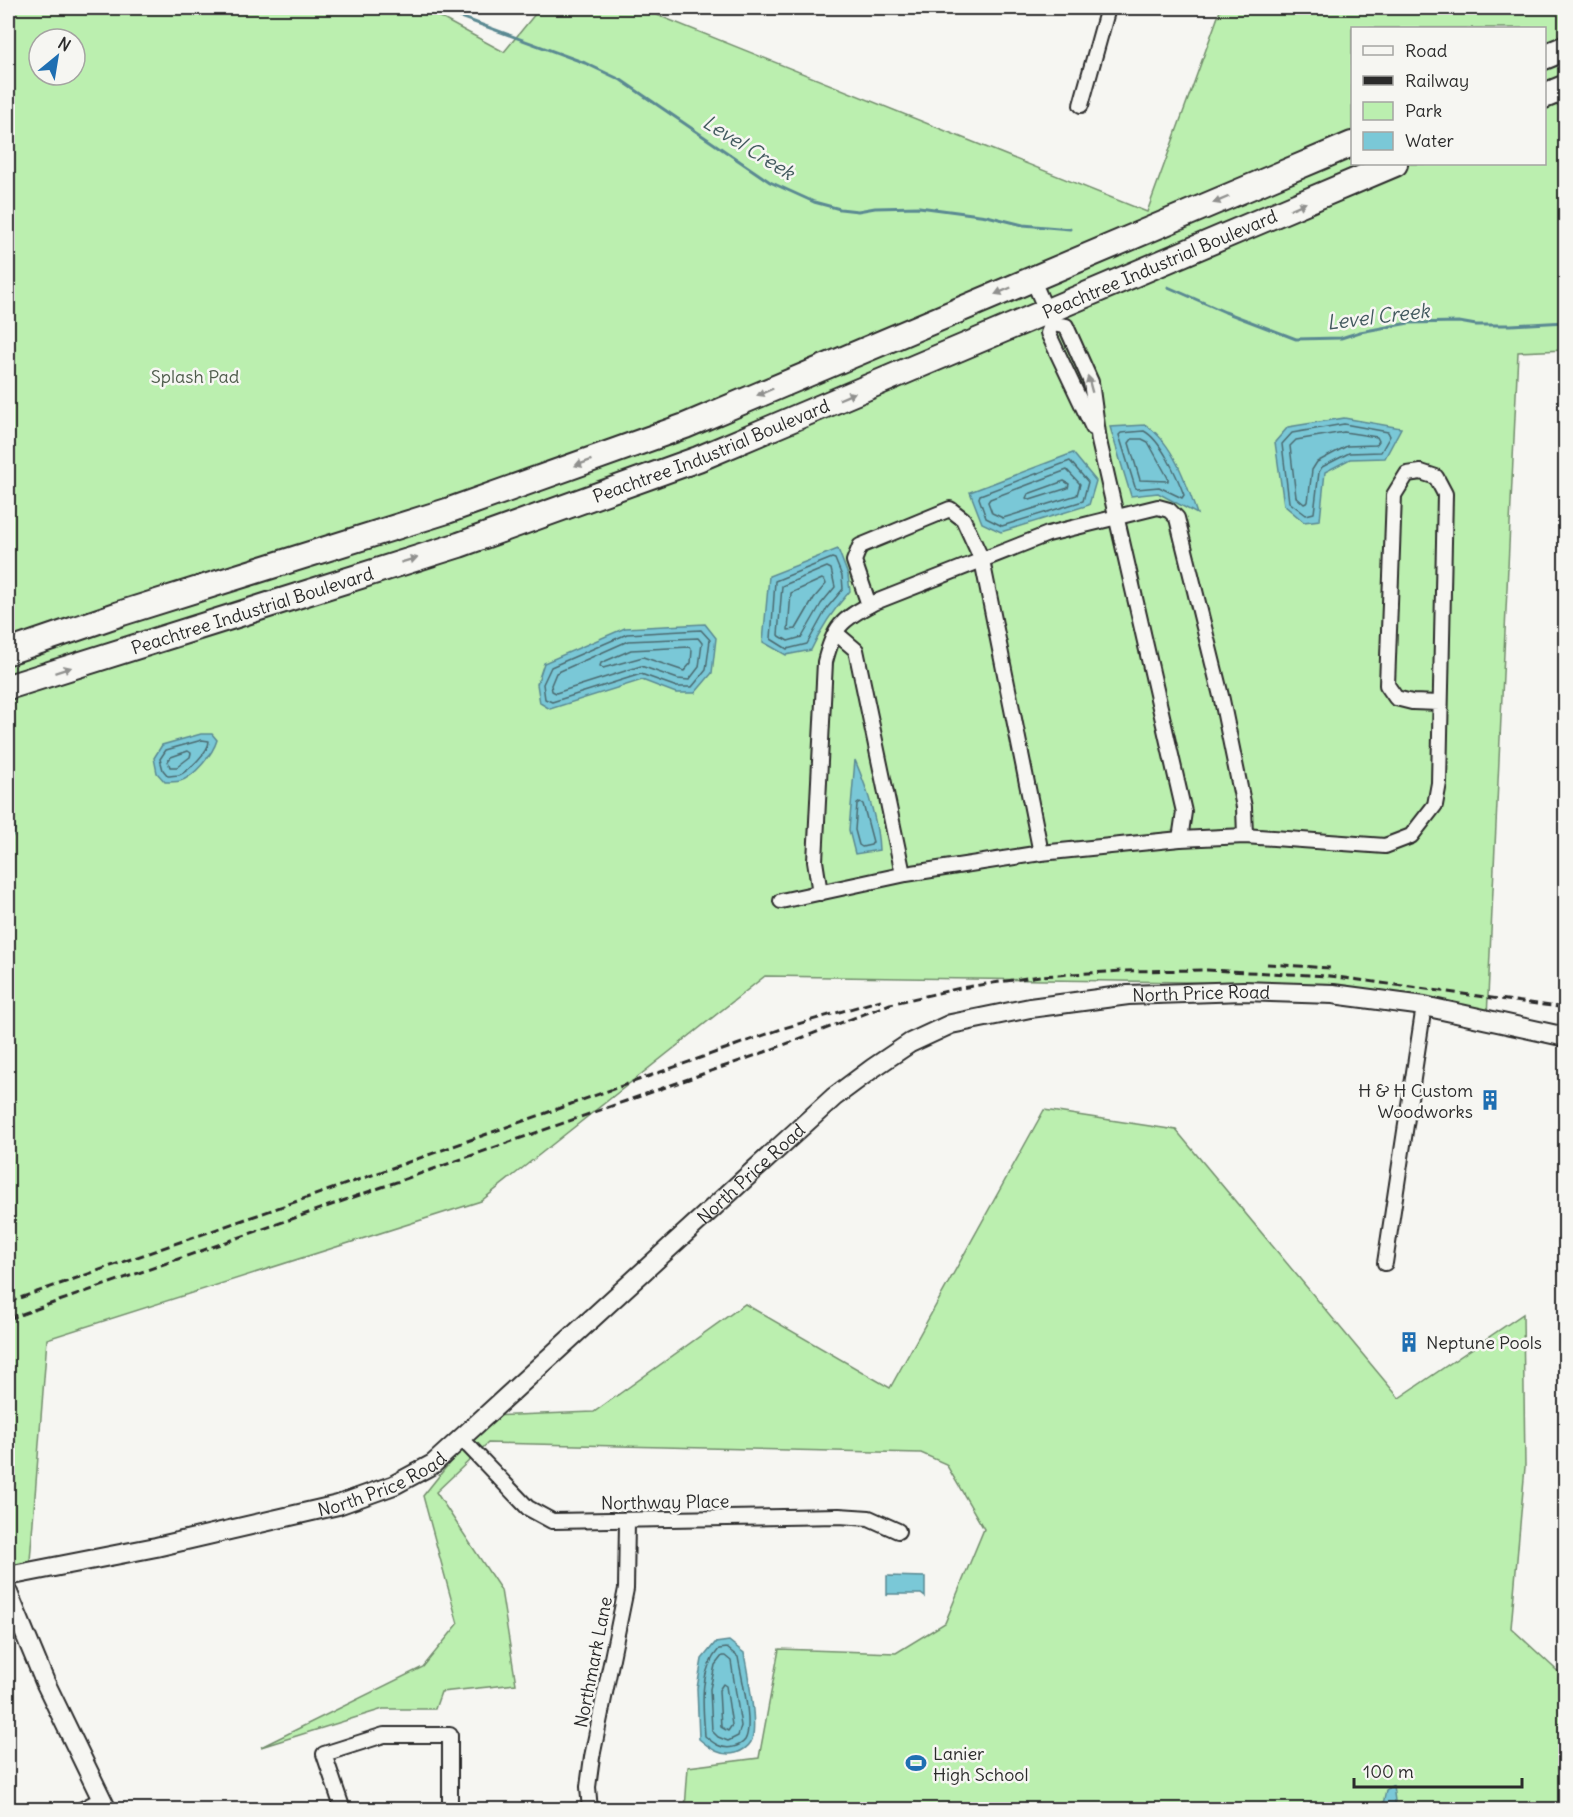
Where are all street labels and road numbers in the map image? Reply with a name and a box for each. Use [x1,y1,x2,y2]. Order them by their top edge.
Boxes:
street label: Peachtree Industrial Boulevard [1039,204,1281,323]
street label: Peachtree Industrial Boulevard [590,393,833,507]
street label: Peachtree Industrial Boulevard [128,561,376,659]
street label: North Price Road [1132,979,1271,1006]
street label: North Price Road [692,1118,810,1228]
street label: North Price Road [315,1446,451,1521]
street label: Northway Place [601,1489,729,1515]
street label: Northmark Lane [569,1594,617,1730]

